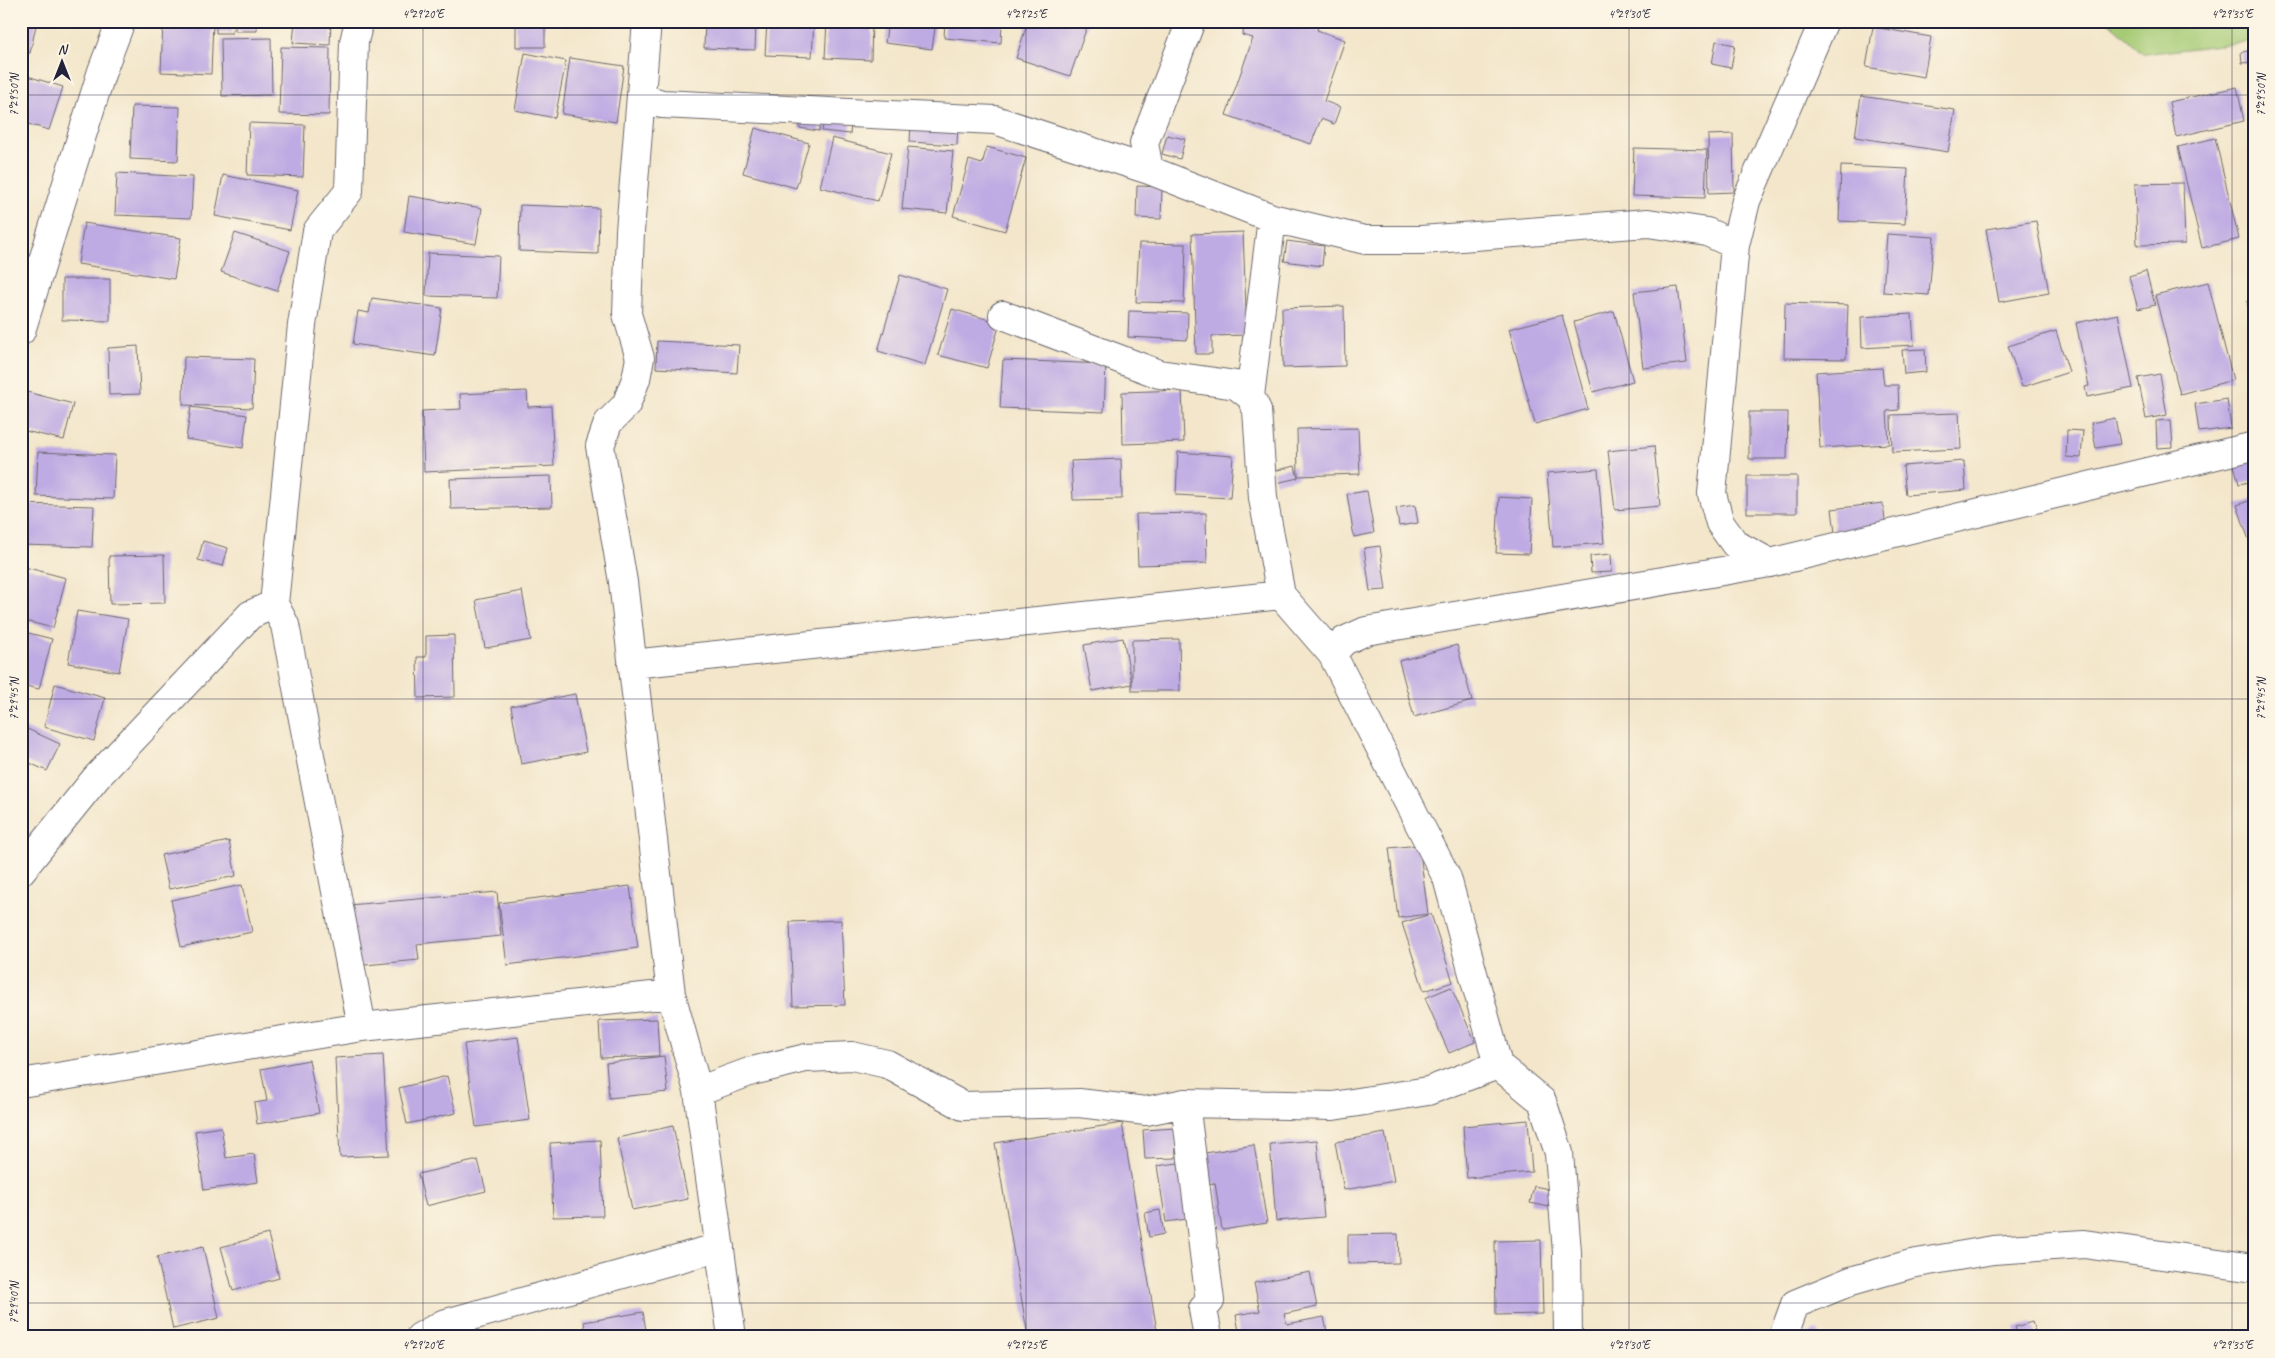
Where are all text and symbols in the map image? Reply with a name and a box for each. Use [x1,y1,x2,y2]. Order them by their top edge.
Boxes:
text: 4°29'20"E [403,6,445,22]
text: 4°29'25"E [1006,6,1048,22]
text: 4°29'30"E [1609,6,1651,22]
text: 4°29'35"E [2212,6,2254,22]
north arrow [38,38,88,88]
text: N [58,41,69,58]
text: 7°29'50"N [6,72,22,116]
text: 7°29'50"N [2253,72,2269,116]
text: 7°29'45"N [6,676,22,720]
text: 7°29'45"N [2253,676,2269,720]
text: 7°29'40"N [6,1280,22,1324]
text: 4°29'20"E [403,1337,445,1353]
text: 4°29'25"E [1006,1337,1048,1353]
text: 4°29'30"E [1609,1337,1651,1353]
text: 4°29'35"E [2212,1337,2254,1353]

